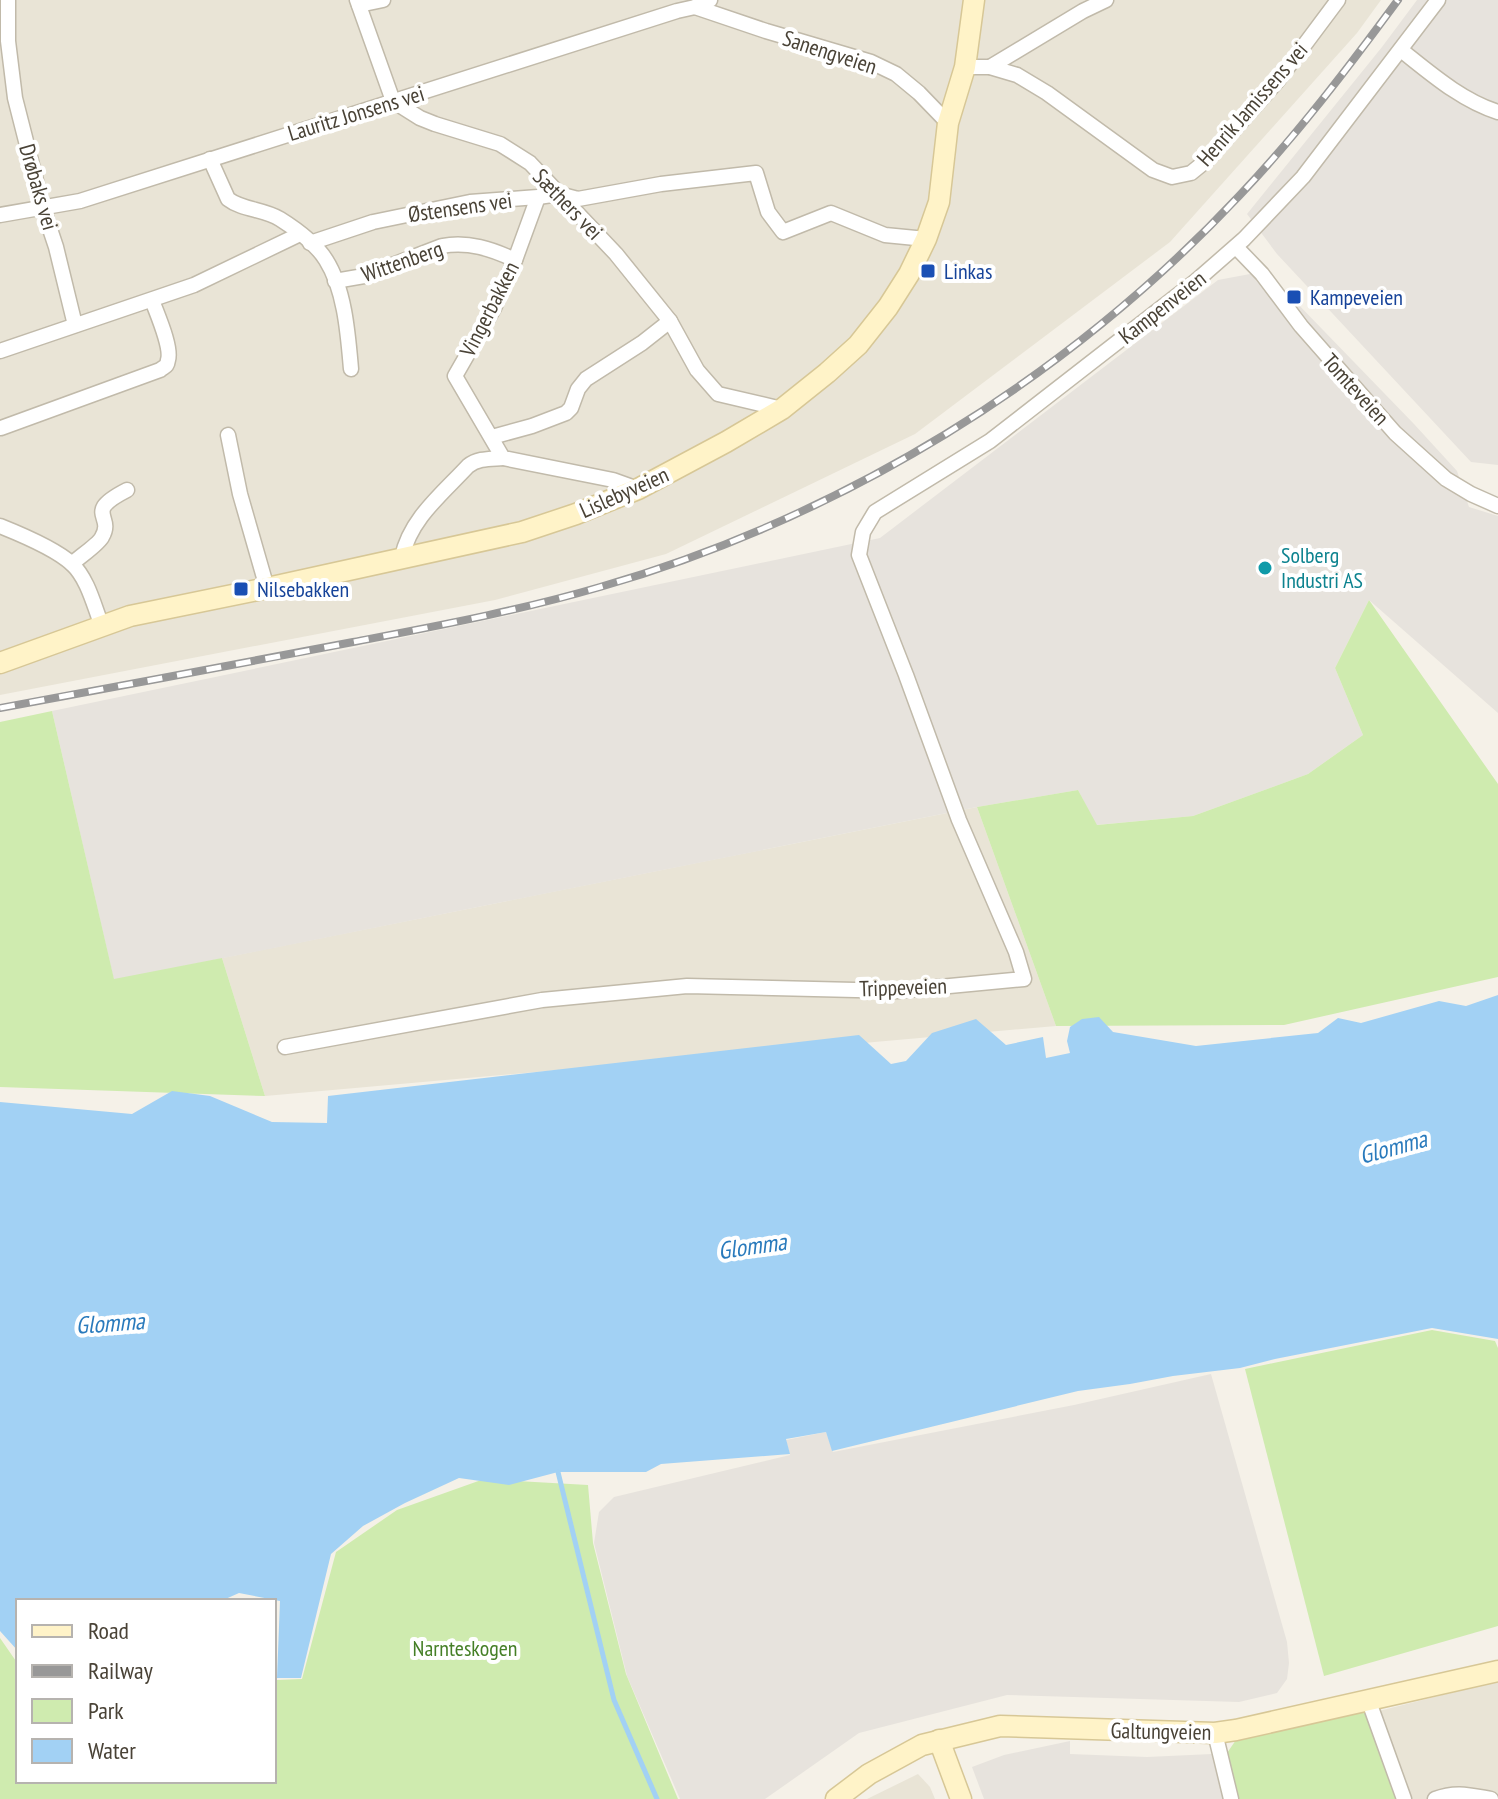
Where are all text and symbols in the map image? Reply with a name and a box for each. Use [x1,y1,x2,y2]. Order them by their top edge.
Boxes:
street label: Sanengveien [779,24,881,80]
street label: Henrik Jamissens vei [1191,36,1313,172]
street label: Lauritz Jonsens vei [284,79,428,147]
street label: Drøbaks vei [13,141,65,233]
street label: Sæthers vei [527,162,609,246]
street label: Østensens vei [406,186,514,228]
street label: Wittenberg [358,234,446,288]
street label: Vingerbakken [453,257,525,362]
place label: Linkas [944,257,992,285]
marker: Linkas [919,262,937,280]
street label: Kampenveien [1113,264,1211,350]
place label: Kampeveien [1310,283,1403,311]
marker: Kampeveien [1285,288,1303,306]
street label: Tomteveien [1316,347,1396,431]
street label: Lislebyveien [575,460,673,524]
place label: Solberg Industri AS [1281,541,1363,594]
marker: Solberg Industri AS [1256,559,1274,577]
place label: Nilsebakken [257,575,349,603]
marker: Nilsebakken [232,580,250,598]
street label: Trippeveien [859,971,947,1003]
water label: Glomma [1356,1123,1431,1171]
water label: Glomma [716,1226,790,1266]
water label: Glomma [75,1305,147,1341]
legend [16,1599,276,1783]
text: Road [88,1615,129,1646]
park label: Narnteskogen [413,1634,517,1662]
text: Railway [88,1655,153,1686]
text: Park [88,1695,124,1726]
street label: Galtungveien [1110,1716,1212,1746]
text: Water [88,1735,136,1766]

